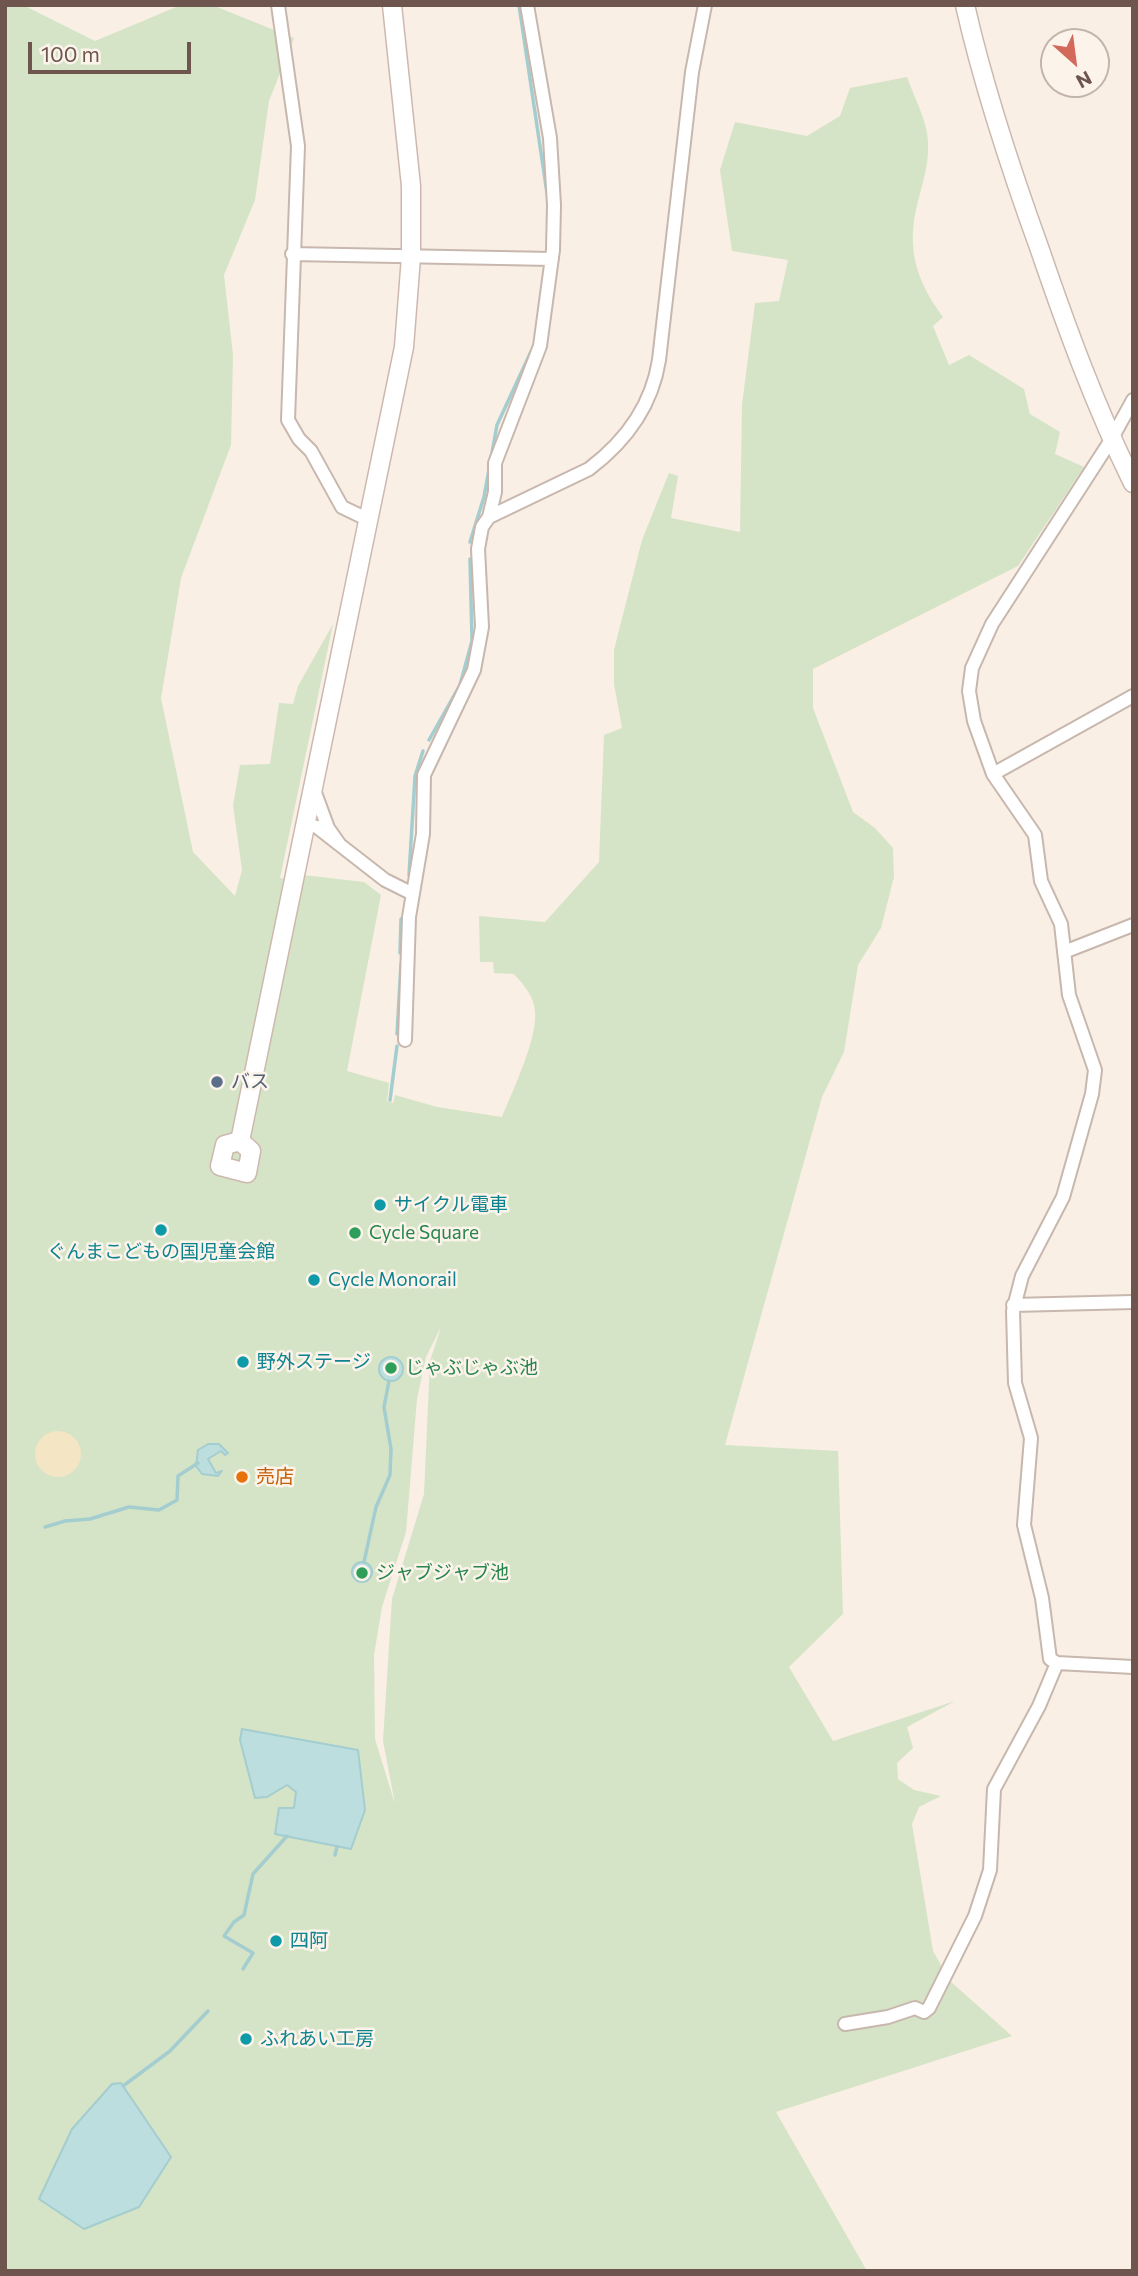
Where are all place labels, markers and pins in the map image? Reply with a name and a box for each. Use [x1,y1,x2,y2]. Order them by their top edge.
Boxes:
place label: バス [231,1071,269,1093]
marker: バス [209,1074,225,1090]
place label: サイクル電車 [394,1194,508,1216]
marker: サイクル電車 [372,1197,388,1213]
marker: ぐんまこどもの国児童会館 [153,1222,169,1238]
place label: Cycle Square [369,1222,479,1244]
marker: Cycle Square [347,1225,363,1241]
place label: ぐんまこどもの国児童会館 [47,1241,275,1263]
place label: Cycle Monorail [328,1269,457,1291]
marker: Cycle Monorail [306,1272,322,1288]
place label: 野外ステージ [257,1351,371,1373]
marker: 野外ステージ [235,1354,251,1370]
place label: じゃぶじゃぶ池 [405,1357,538,1379]
marker: じゃぶじゃぶ池 [383,1360,399,1376]
place label: 売店 [256,1466,294,1488]
marker: 売店 [234,1469,250,1485]
place label: ジャブジャブ池 [376,1562,509,1584]
marker: ジャブジャブ池 [354,1565,370,1581]
place label: 四阿 [290,1930,328,1952]
marker: 四阿 [268,1933,284,1949]
place label: ふれあい工房 [260,2028,374,2050]
marker: ふれあい工房 [238,2031,254,2047]

